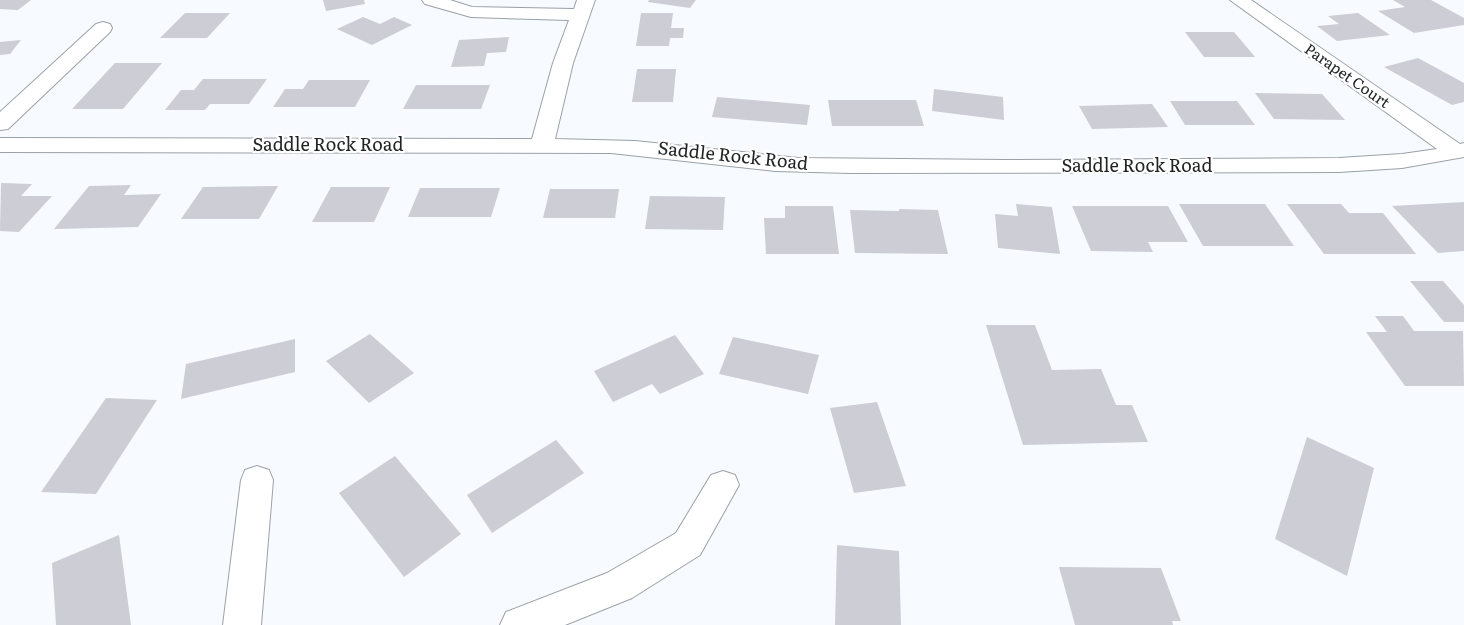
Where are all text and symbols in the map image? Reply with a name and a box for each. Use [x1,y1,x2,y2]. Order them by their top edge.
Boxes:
street label: Parapet Court [1300,37,1395,113]
street label: Saddle Rock Road [253,130,403,157]
street label: Saddle Rock Road [657,133,810,176]
street label: Saddle Rock Road [1062,151,1212,178]

